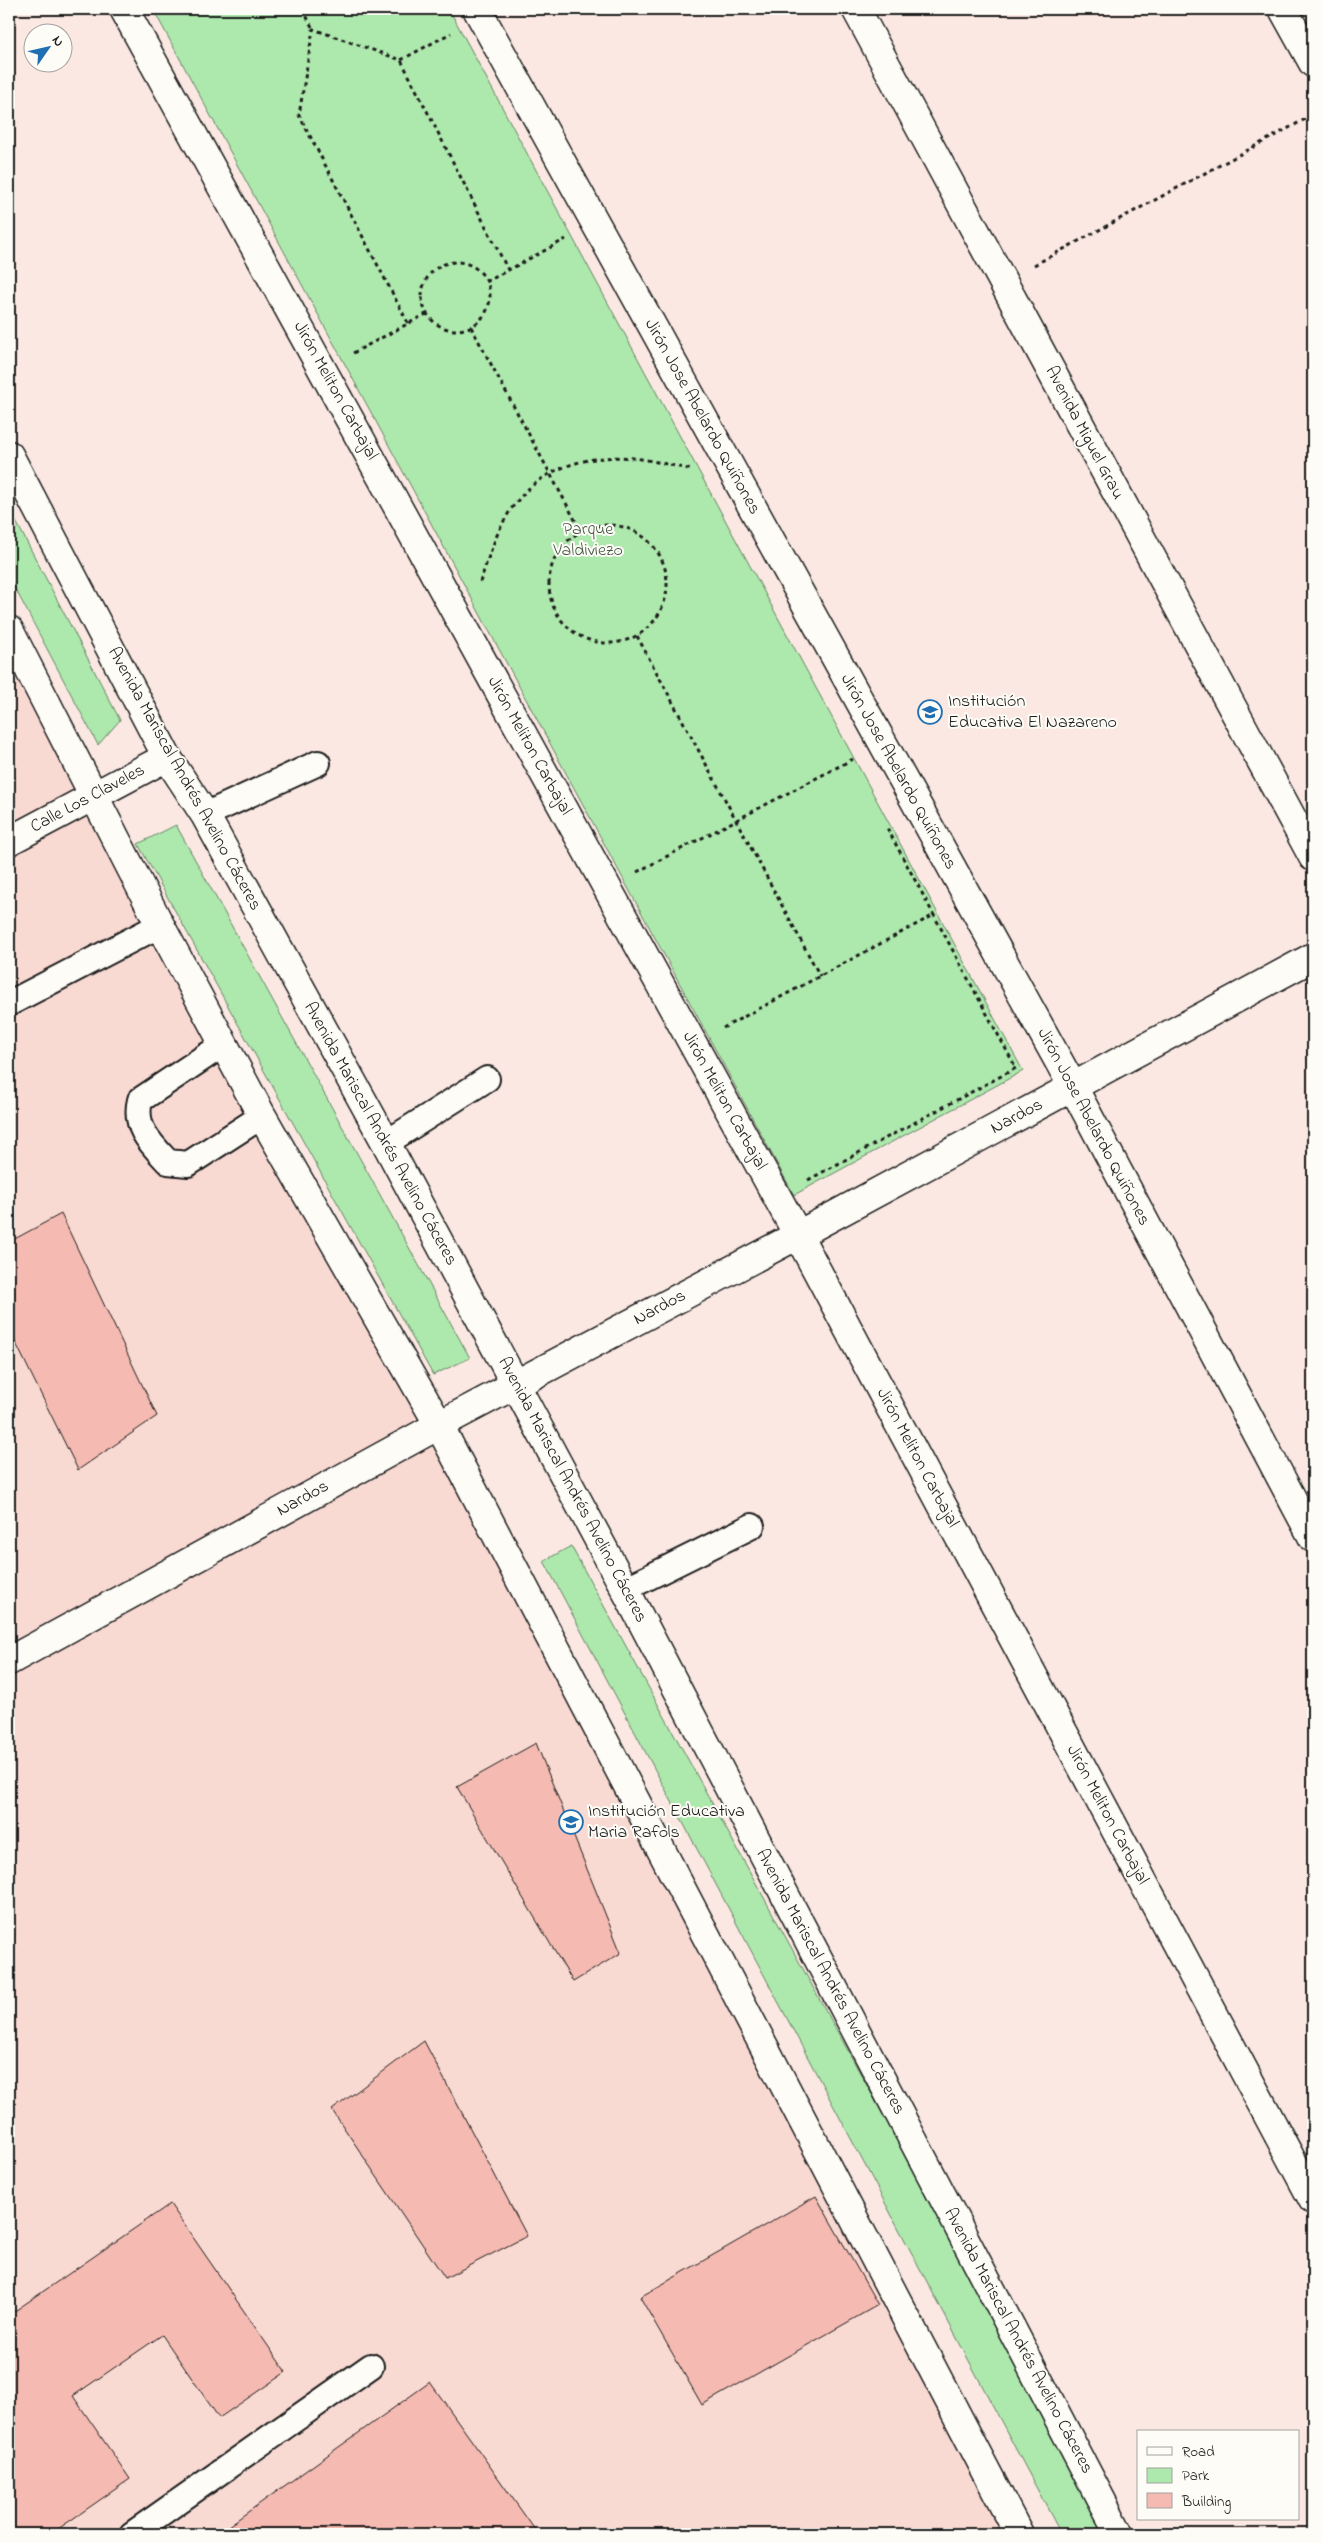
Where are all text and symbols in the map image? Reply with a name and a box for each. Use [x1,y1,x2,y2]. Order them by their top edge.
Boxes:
north arrow [22,22,72,72]
text: N [46,32,69,51]
street label: Jirón Jose Abelardo Quiñones [637,314,767,520]
street label: Jirón Meliton Carbajal [286,317,384,465]
street label: Avenida Miguel Grau [1037,362,1130,505]
park label: Parque Valdiviezo [552,517,623,564]
street label: Avenida Mariscal Andrés Avelino Cáceres [100,642,268,916]
street label: Jirón Jose Abelardo Quiñones [833,669,963,875]
street label: Jirón Meliton Carbajal [480,672,578,820]
place label: Institución Educativa El Nazareno [948,689,1117,736]
school or university icon: Institución Educativa El Nazareno [917,699,943,725]
street label: Calle Los Claveles [26,758,150,840]
street label: Avenida Mariscal Andrés Avelino Cáceres [296,997,464,1271]
street label: Jirón Jose Abelardo Quiñones [1030,1024,1156,1230]
street label: Jirón Meliton Carbajal [675,1027,773,1175]
street label: Nardos [986,1092,1048,1142]
street label: Nardos [629,1283,691,1333]
street label: Avenida Mariscal Andrés Avelino Cáceres [491,1352,653,1628]
street label: Jirón Meliton Carbajal [869,1383,965,1533]
street label: Nardos [272,1474,334,1524]
street label: Jirón Meliton Carbajal [1059,1740,1155,1890]
place label: Institución Educativa Maria Rafols [588,1799,745,1846]
school or university icon: Institución Educativa Maria Rafols [558,1809,584,1835]
street label: Avenida Mariscal Andrés Avelino Cáceres [749,1844,911,2120]
street label: Avenida Mariscal Andrés Avelino Cáceres [937,2203,1099,2479]
legend [1137,2430,1300,2520]
text: Road [1182,2441,1215,2463]
text: Park [1182,2465,1210,2487]
text: Building [1181,2491,1231,2514]

